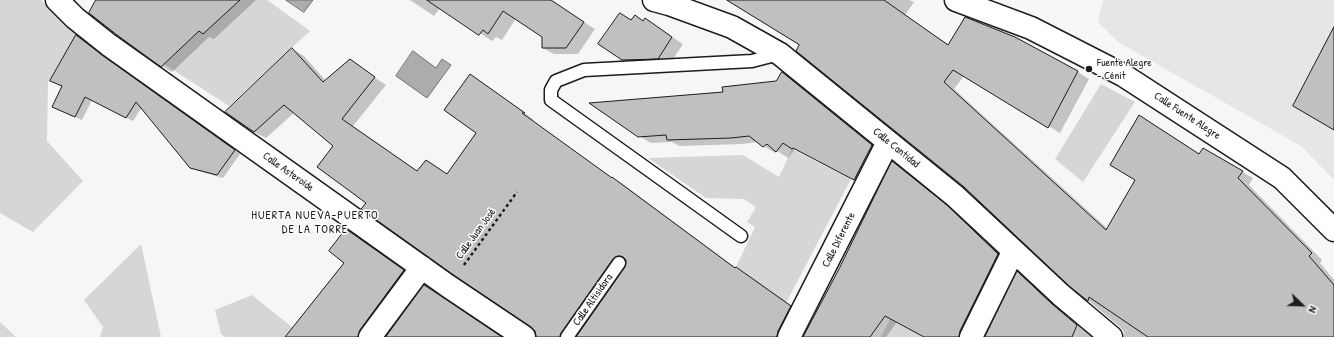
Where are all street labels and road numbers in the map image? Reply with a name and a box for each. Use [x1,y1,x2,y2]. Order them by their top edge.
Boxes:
street label: Calle Fuente Alegre [1151,90,1223,142]
street label: Calle Cantidad [870,125,922,171]
street label: Calle Asteroide [260,150,316,194]
street label: Calle Juan José [453,206,499,262]
street label: Calle Diferente [820,210,858,270]
street label: Calle Altisidora [570,271,616,329]

